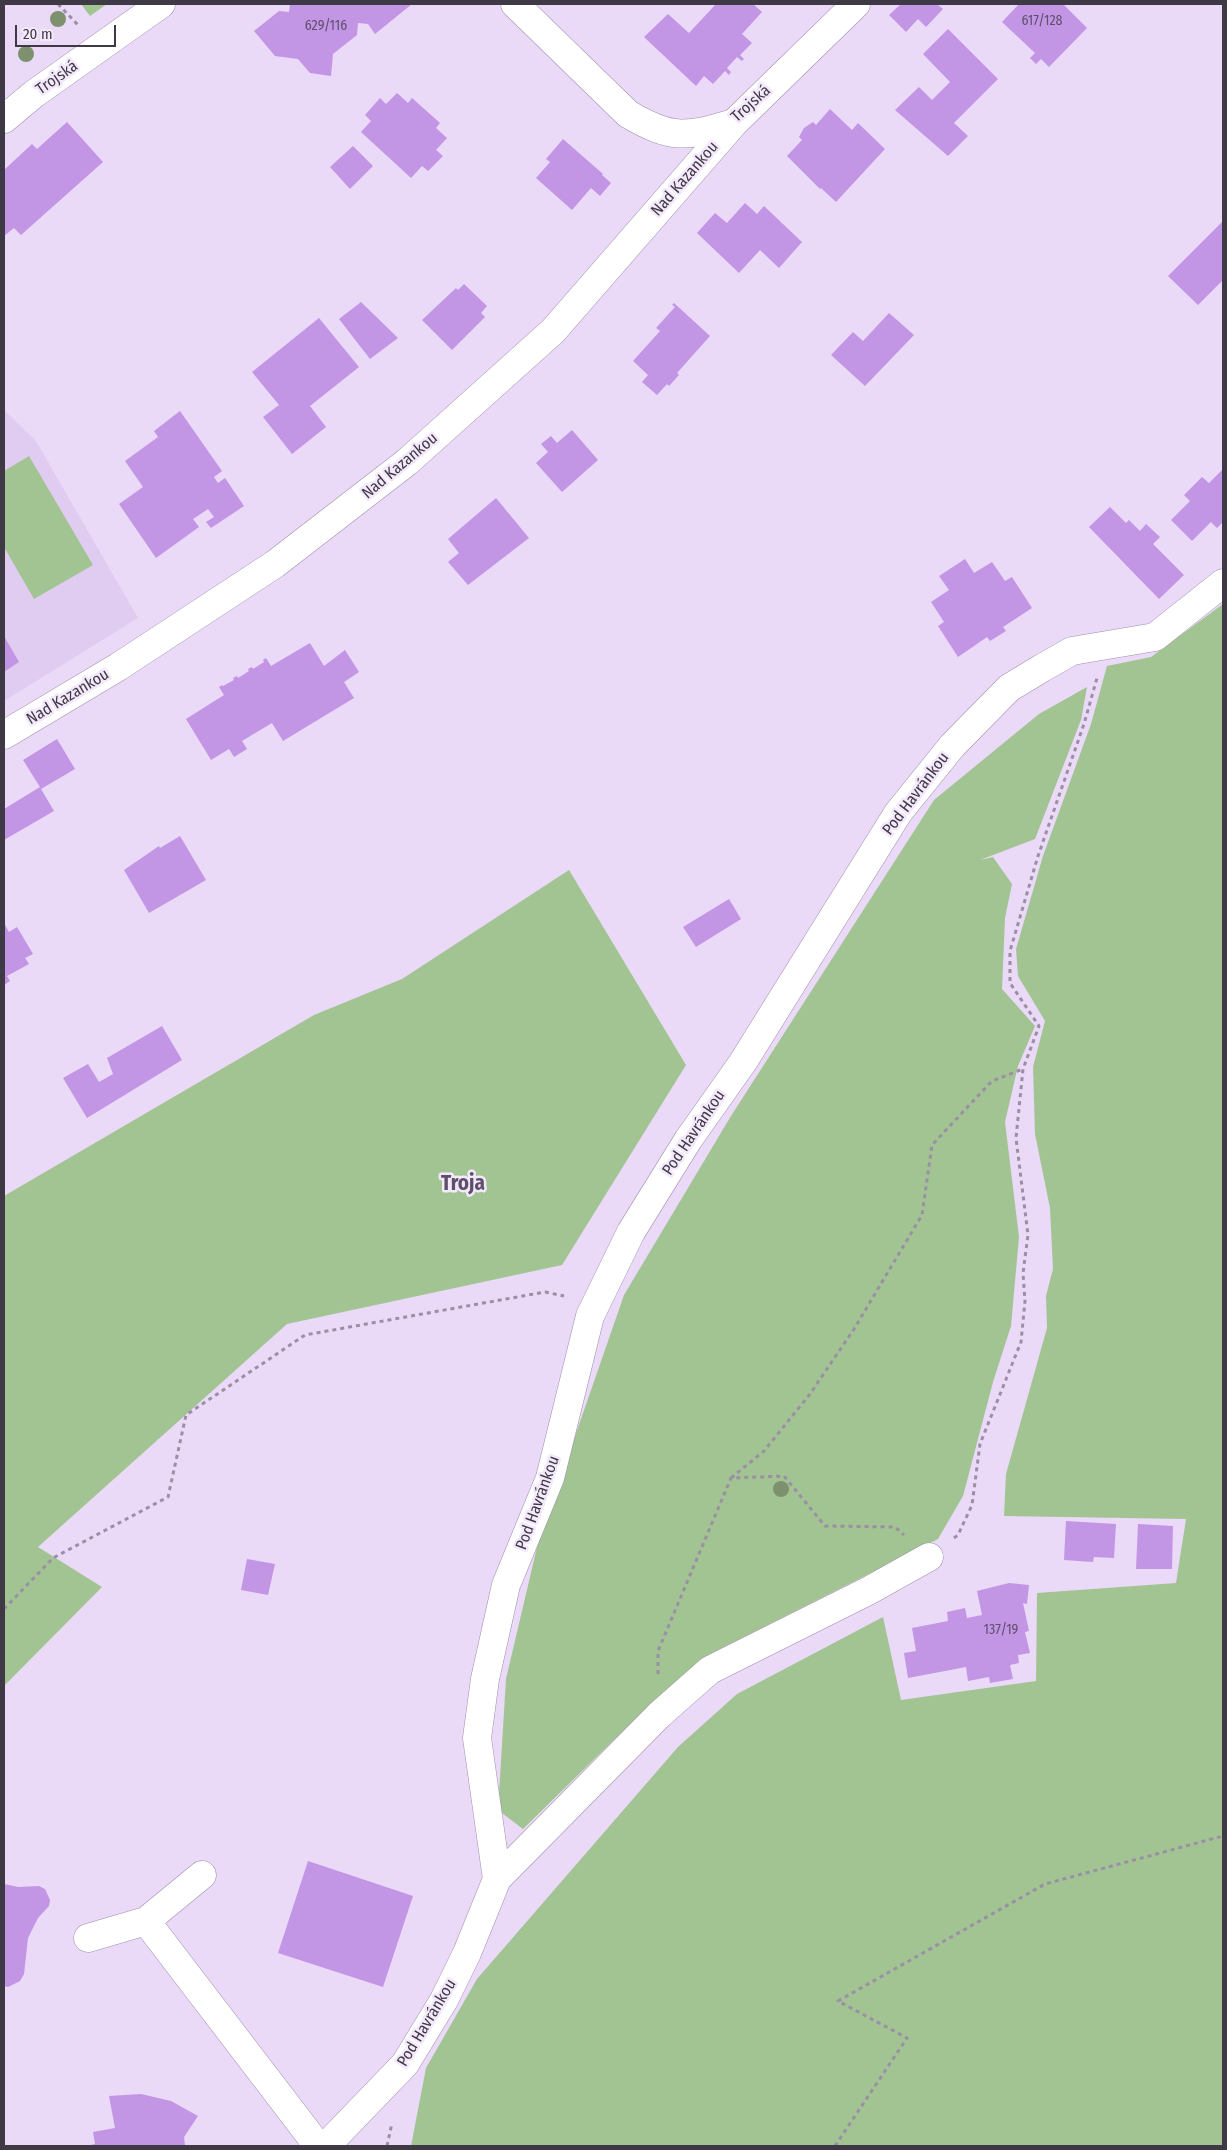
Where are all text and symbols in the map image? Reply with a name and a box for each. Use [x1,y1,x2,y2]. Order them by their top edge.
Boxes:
house number: 617/128 [1021,13,1063,29]
scale bar [18,15,119,47]
house number: 629/116 [305,18,347,34]
text: 20 m [23,25,53,43]
street label: Trojská [32,57,82,99]
street label: Trojská [727,81,775,127]
street label: Nad Kazankou [647,138,723,220]
street label: Nad Kazankou [358,429,442,503]
street label: Nad Kazankou [23,665,113,729]
street label: Pod Havránkou [879,749,953,839]
street label: Pod Havránkou [658,1087,730,1179]
district label: Troja [441,1171,485,1197]
street label: Pod Havránkou [512,1453,564,1553]
house number: 137/19 [984,1622,1018,1638]
street label: Pod Havránkou [393,1976,461,2070]

